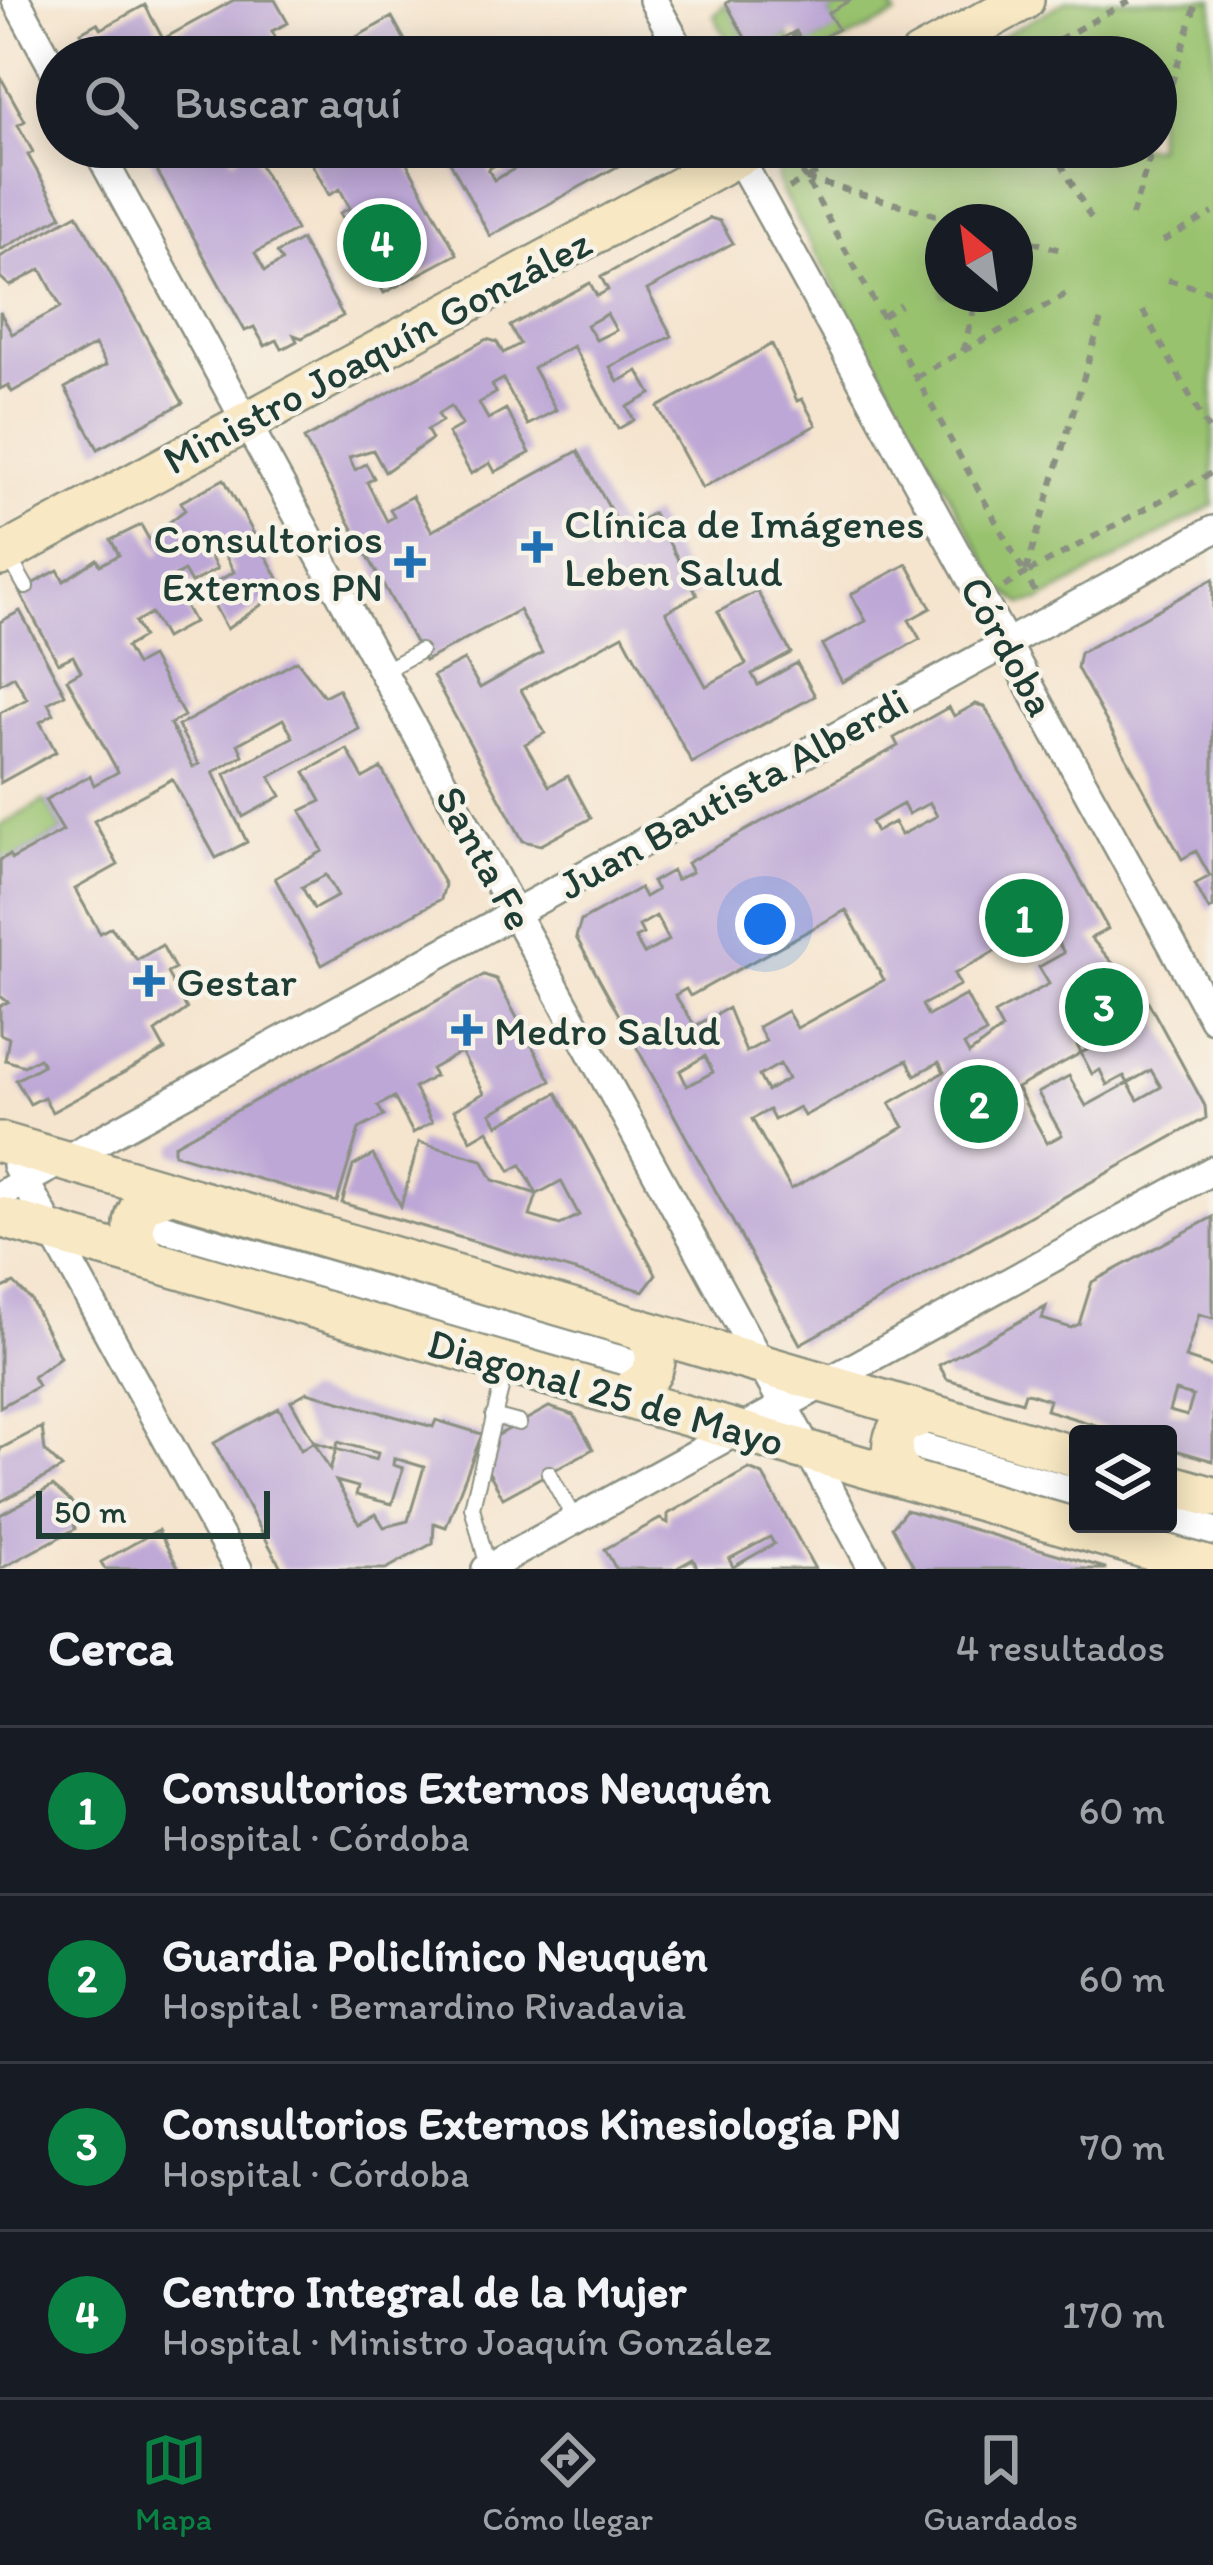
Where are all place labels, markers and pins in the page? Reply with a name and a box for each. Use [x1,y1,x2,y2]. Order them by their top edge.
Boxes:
pin: 4 [343,198,421,288]
place label: Clínica de Imágenes Leben Salud [564,498,925,597]
place label: Consultorios Externos PN [153,513,383,612]
marker: Clínica de Imágenes Leben Salud [521,531,553,563]
marker: Consultorios Externos PN [394,546,426,578]
pin: 1 [985,873,1063,963]
place label: Gestar [176,956,297,1007]
pin: 3 [1065,962,1143,1052]
marker: Gestar [133,965,165,997]
place label: Medro Salud [494,1005,721,1056]
marker: Medro Salud [451,1014,483,1046]
pin: 2 [940,1059,1018,1149]

